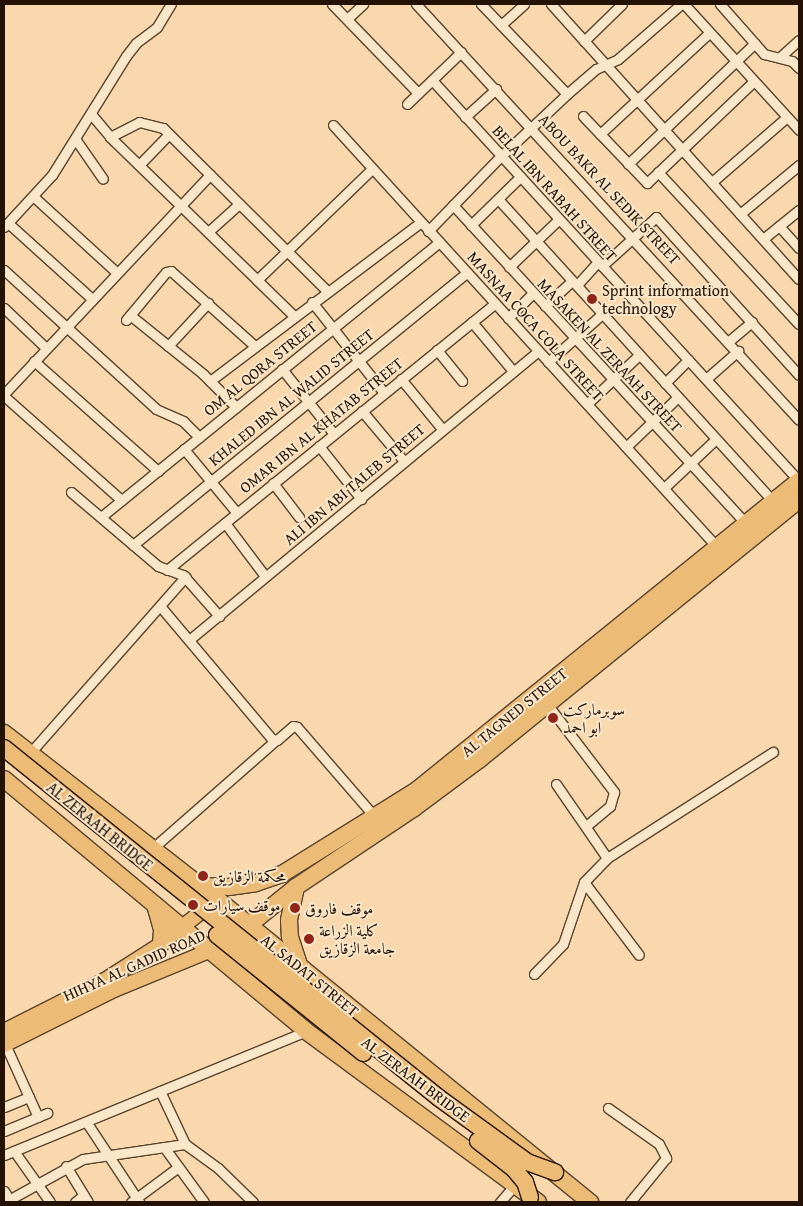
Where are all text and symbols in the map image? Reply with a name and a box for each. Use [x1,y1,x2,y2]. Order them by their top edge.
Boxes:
street label: ABOU BAKR AL SEDIK STREET [535,110,685,268]
street label: BELAL IBN RABAH STREET [489,121,621,265]
street label: MASNAA COCA COLA STREET [464,247,608,405]
street label: MASAKEN AL ZERAAH STREET [534,274,686,436]
place label: Sprint information technology [602,280,729,318]
marker: Sprint information technology [586,293,598,305]
street label: OM AL QORA STREET [199,316,321,420]
street label: KHALED IBN AL WALID STREET [204,324,378,470]
street label: OMAR IBN AL KHATAB STREET [235,353,407,497]
street label: ALI IBN ABI TALEB STREET [279,419,429,549]
street label: AL TAGNED STREET [457,663,571,761]
place label: سوبرماركت ابو احمد [563,699,625,737]
marker: سوبرماركت ابو احمد [547,712,559,724]
street label: AL ZERAAH BRIDGE [43,777,157,875]
place label: محكمة الزقازيق [213,866,286,886]
marker: محكمة الزقازيق [197,870,209,882]
place label: موقف سيارات [203,895,280,915]
place label: موقف فاروق [305,898,373,918]
marker: موقف سيارات [187,899,199,911]
marker: موقف فاروق [289,902,301,914]
place label: كلية الزراعة جامعة الزقازيق [319,920,395,958]
street label: HIHYA AL GADID ROAD [60,925,208,1005]
street label: AL SADAT STREET [257,930,363,1020]
marker: كلية الزراعة جامعة الزقازيق [303,933,315,945]
street label: AL ZERAAH BRIDGE [358,1032,474,1126]

